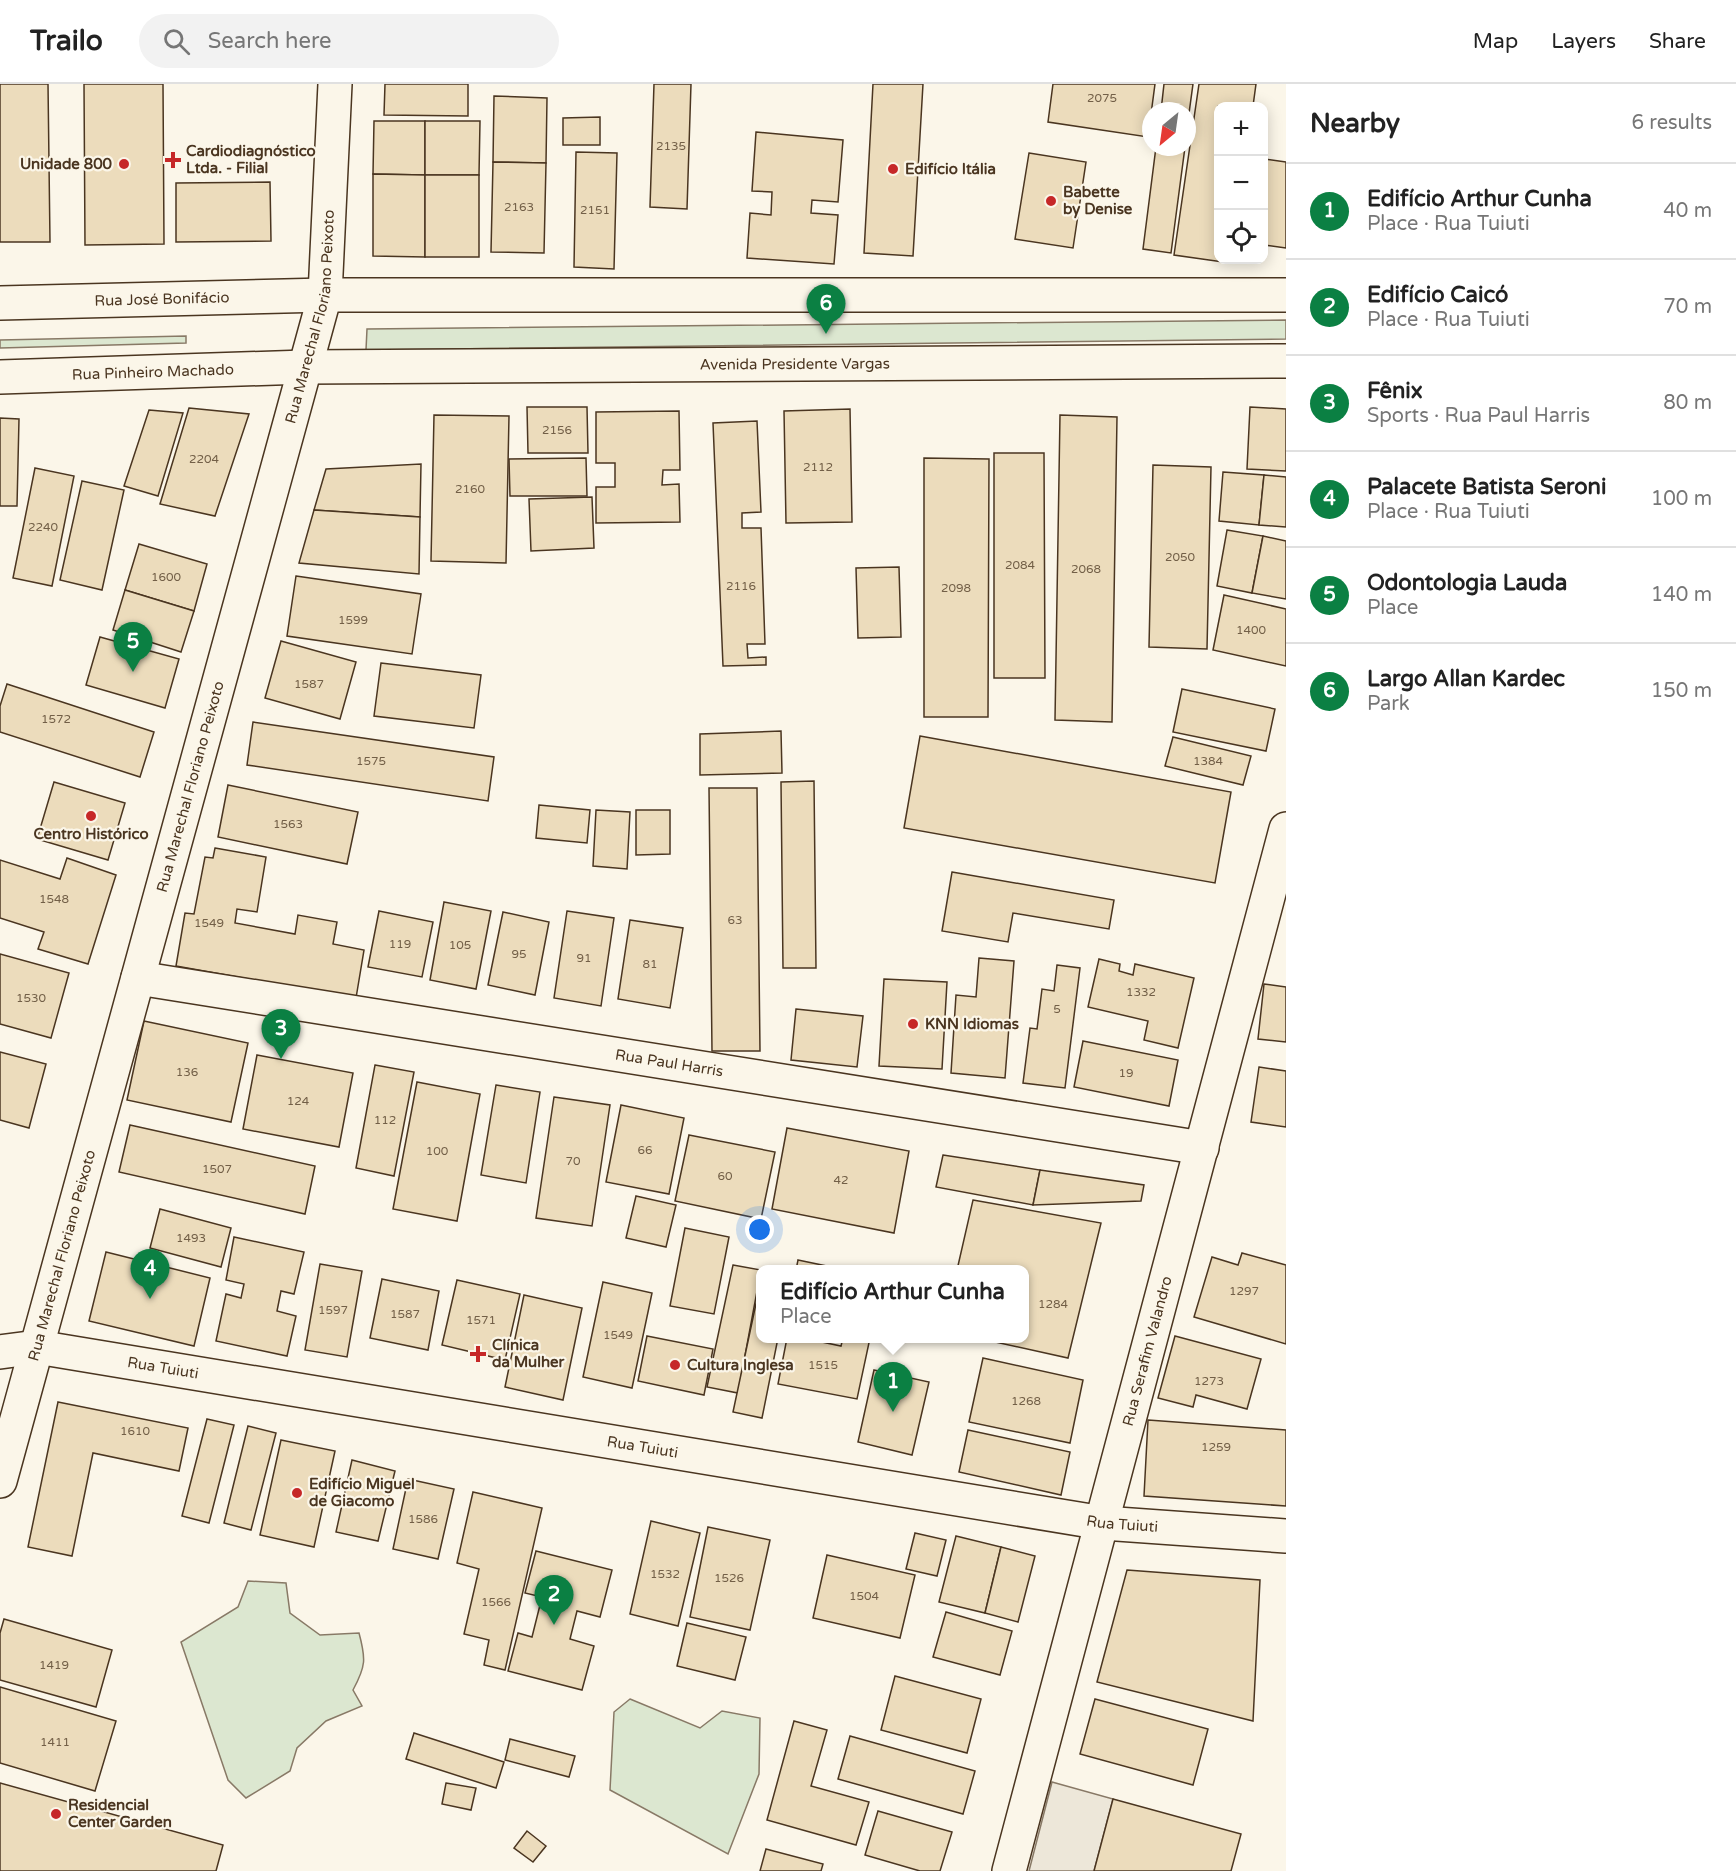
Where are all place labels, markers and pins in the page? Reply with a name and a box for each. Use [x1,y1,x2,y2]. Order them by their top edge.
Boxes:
place label: Cardiodiagnóstico Ltda. - Filial [186,142,316,177]
marker: Cardiodiagnóstico Ltda. - Filial [164,151,182,169]
place label: Unidade 800 [20,155,113,173]
marker: Unidade 800 [117,157,131,171]
place label: Edifício Itália [905,160,996,178]
marker: Edifício Itália [886,162,900,176]
place label: Babette by Denise [1063,183,1133,219]
marker: Babette by Denise [1044,194,1058,208]
pin: 6 [806,284,846,334]
pin: 5 [114,622,152,672]
marker: Centro Histórico [84,809,98,823]
place label: Centro Histórico [33,825,149,843]
pin: 3 [262,1010,300,1059]
place label: KNN Idiomas [925,1015,1019,1033]
marker: KNN Idiomas [906,1017,920,1031]
pin: 4 [130,1250,170,1299]
place label: Clínica da Mulher [492,1336,565,1371]
marker: Clínica da Mulher [469,1345,487,1363]
place label: Cultura Inglesa [687,1356,794,1375]
marker: Cultura Inglesa [668,1358,682,1372]
pin: 1 [874,1362,912,1412]
place label: Edifício Miguel de Giacomo [309,1475,415,1510]
marker: Edifício Miguel de Giacomo [290,1486,304,1500]
pin: 2 [534,1576,574,1625]
place label: Residencial Center Garden [68,1796,172,1831]
marker: Residencial Center Garden [49,1807,63,1821]

